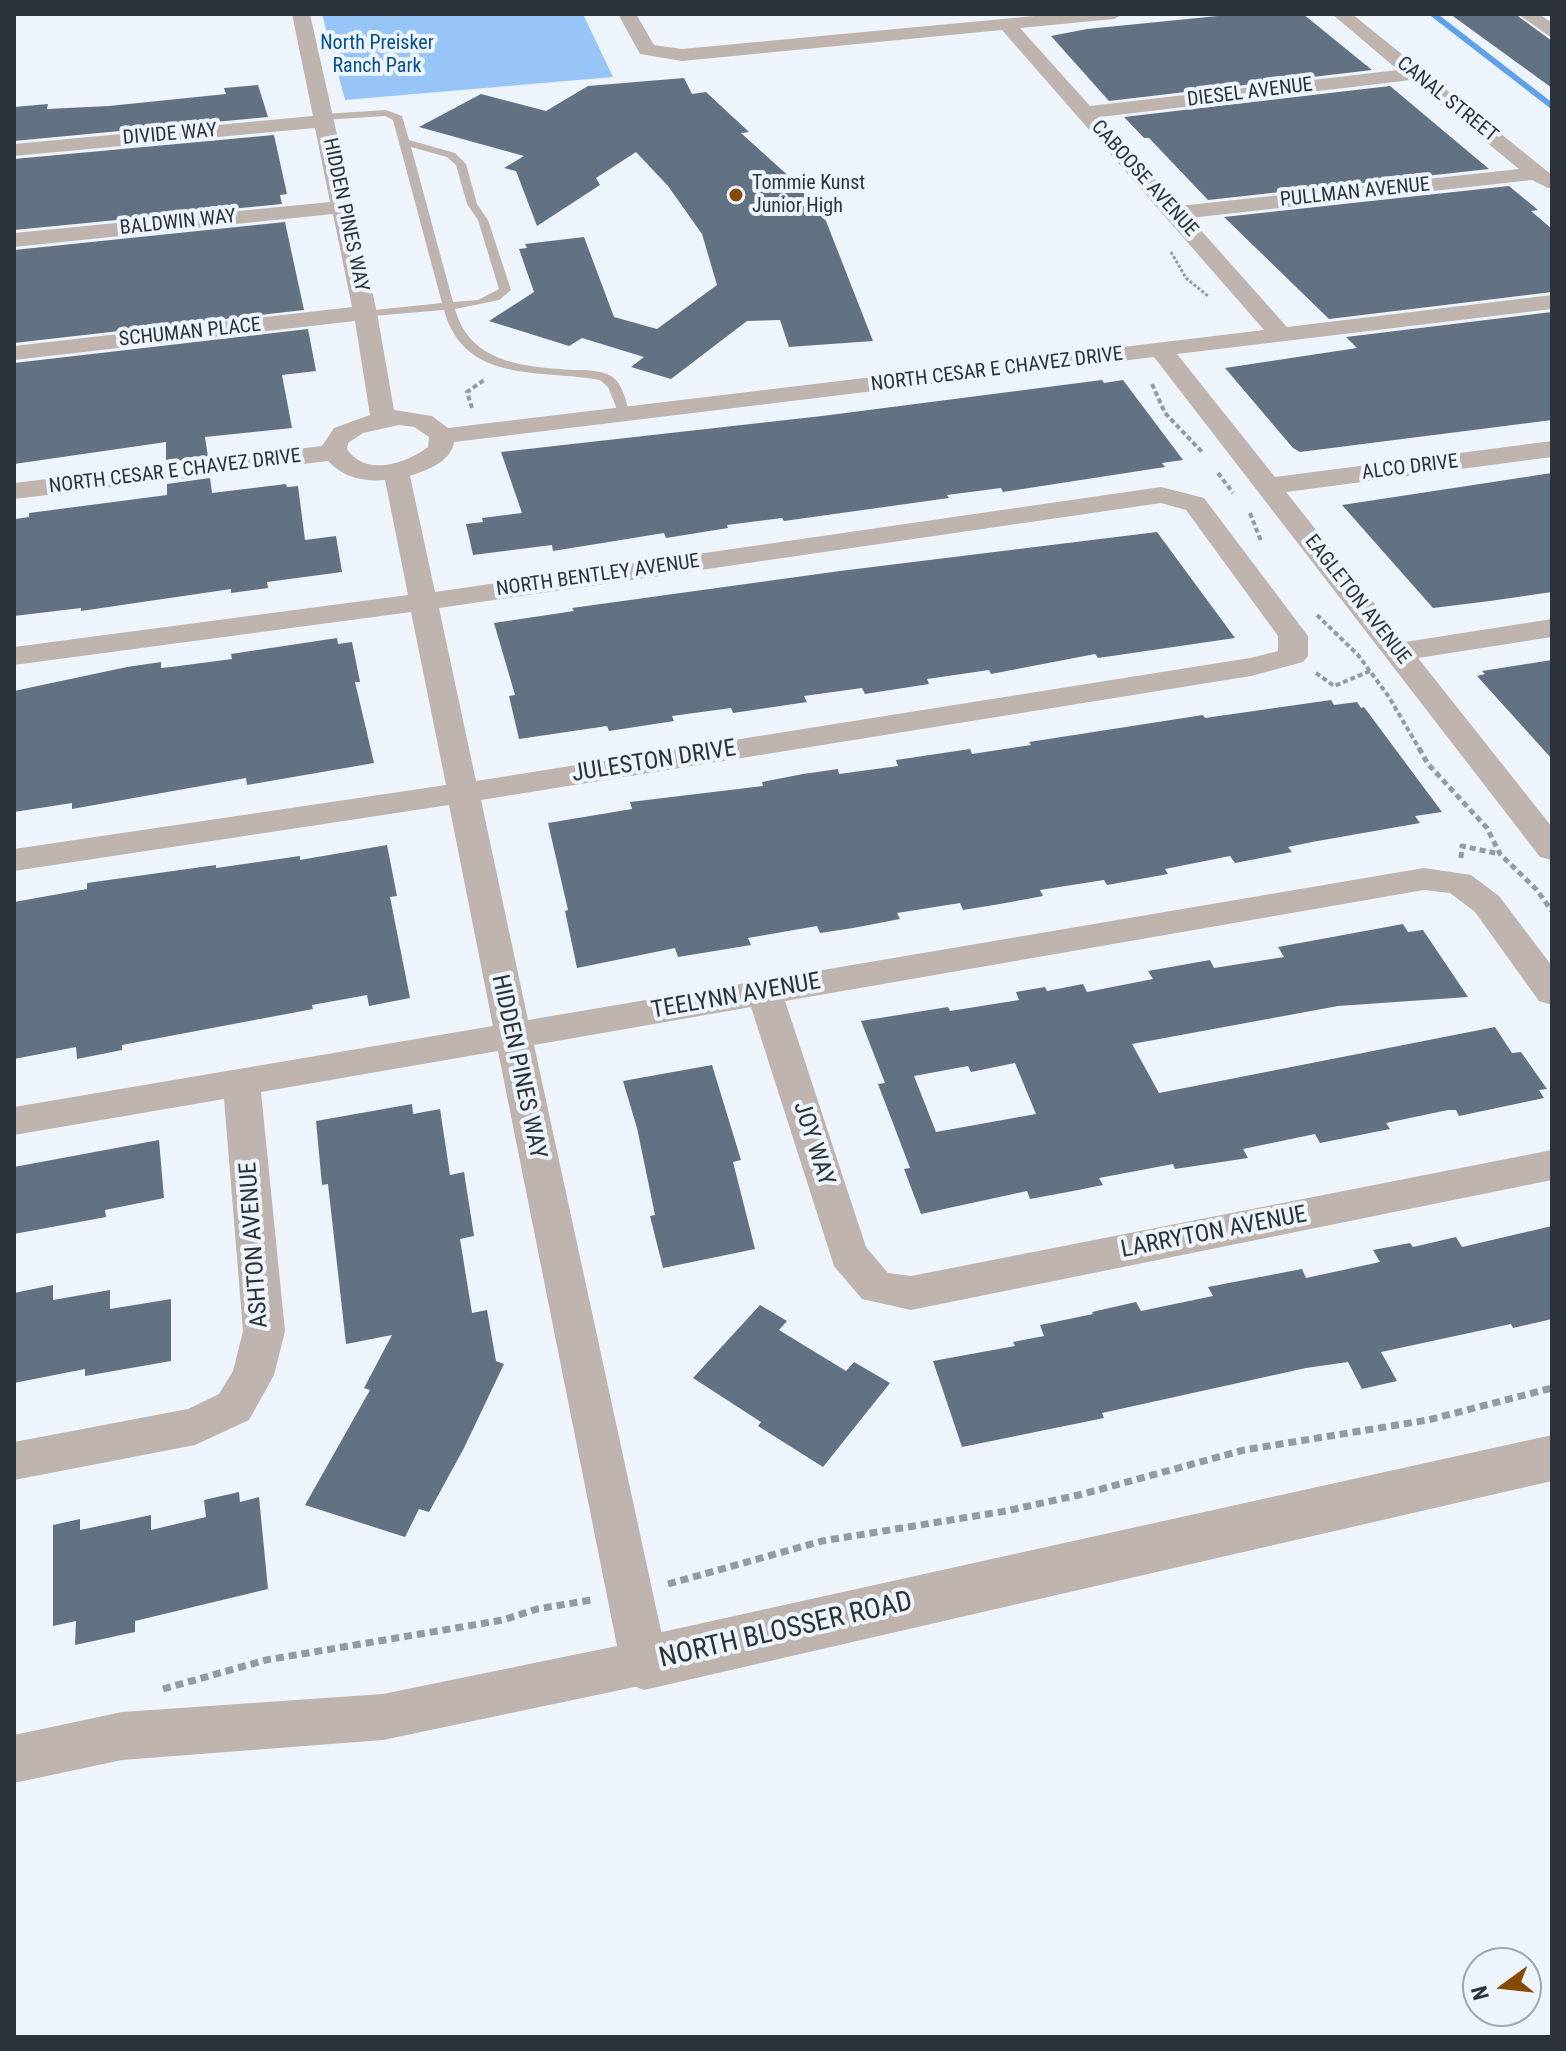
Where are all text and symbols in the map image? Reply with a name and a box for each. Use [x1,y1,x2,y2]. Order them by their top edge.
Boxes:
park label: North Preisker Ranch Park [320,32,434,79]
street label: CANAL STREET [1392,52,1502,148]
street label: DIESEL AVENUE [1186,73,1314,113]
street label: CABOOSE AVENUE [1086,116,1202,242]
street label: DIVIDE WAY [122,119,218,151]
street label: HIDDEN PINES WAY [317,136,373,294]
place label: Tommie Kunst Junior High [752,172,865,219]
street label: PULLMAN AVENUE [1279,173,1431,213]
marker: Tommie Kunst Junior High [727,186,745,204]
street label: BALDWIN WAY [119,205,237,241]
street label: SCHUMAN PLACE [118,314,262,352]
street label: NORTH CESAR E CHAVEZ DRIVE [870,343,1124,397]
street label: NORTH CESAR E CHAVEZ DRIVE [48,445,302,499]
street label: ALCO DRIVE [1361,450,1459,486]
street label: EAGLETON AVENUE [1299,531,1415,669]
street label: NORTH BENTLEY AVENUE [495,550,701,602]
street label: JULESTON DRIVE [570,735,738,789]
street label: TEELYNN AVENUE [649,968,823,1026]
street label: HIDDEN PINES WAY [484,972,552,1162]
street label: JOY WAY [786,1098,840,1190]
street label: ASHTON AVENUE [235,1161,275,1329]
street label: LARRYTON AVENUE [1119,1201,1309,1265]
street label: NORTH BLOSSER ROAD [656,1586,916,1676]
north arrow [1462,1947,1542,2027]
text: N [1466,1983,1494,2003]

